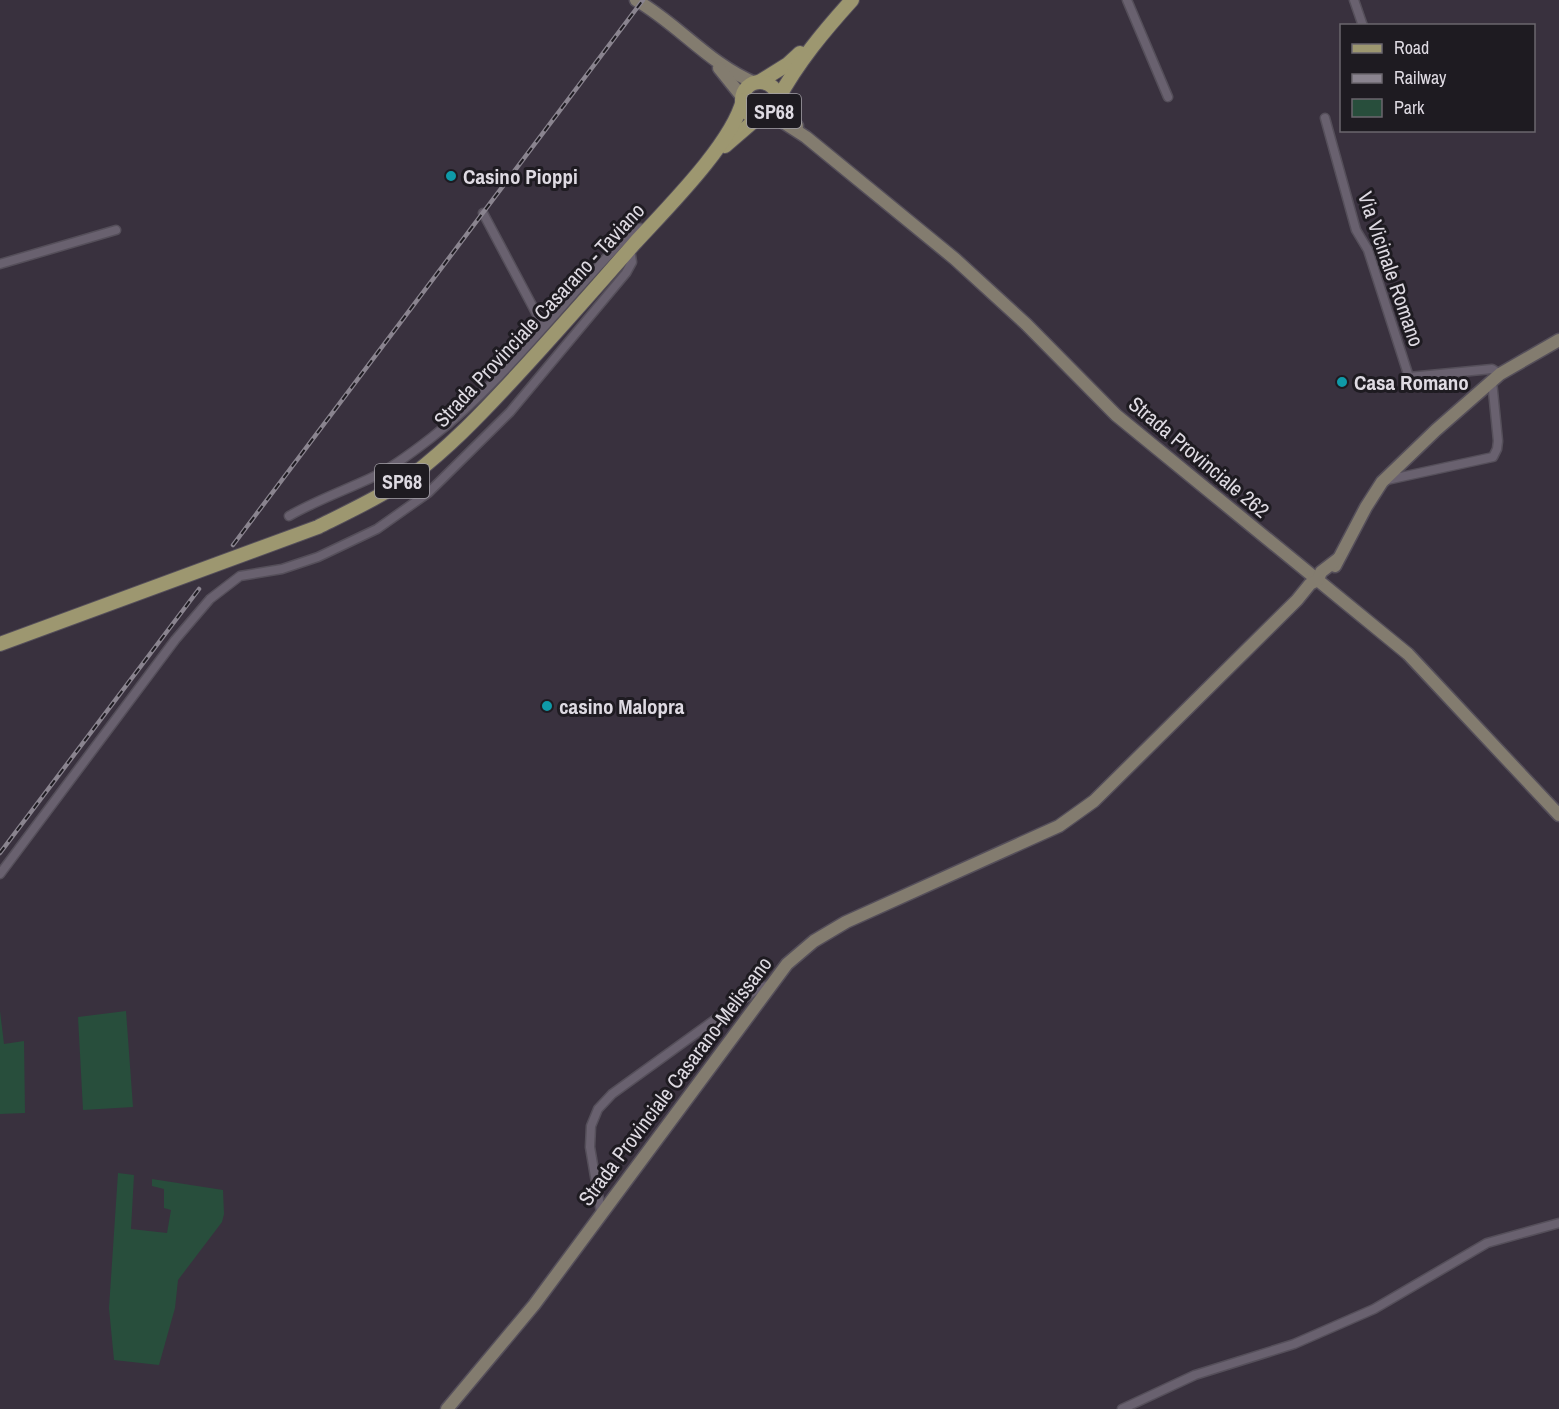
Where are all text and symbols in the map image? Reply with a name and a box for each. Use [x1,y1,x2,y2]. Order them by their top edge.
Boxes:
legend [1340,24,1535,132]
text: Road [1394,35,1429,60]
text: Railway [1394,65,1447,90]
road number: SP68 [747,94,801,128]
text: Park [1394,95,1425,120]
place label: Casino Pioppi [463,162,578,191]
marker: Casino Pioppi [444,169,458,183]
street label: Via Vicinale Romano [1351,188,1431,350]
street label: Strada Provinciale Casarano - Taviano [427,197,651,433]
place label: Casa Romano [1354,368,1469,397]
marker: Casa Romano [1335,375,1349,389]
street label: Strada Provinciale 262 [1123,390,1275,524]
road number: SP68 [375,464,429,498]
place label: casino Malopra [559,692,685,721]
marker: casino Malopra [540,699,554,713]
street label: Strada Provinciale Casarano-Melissano [572,950,778,1212]

